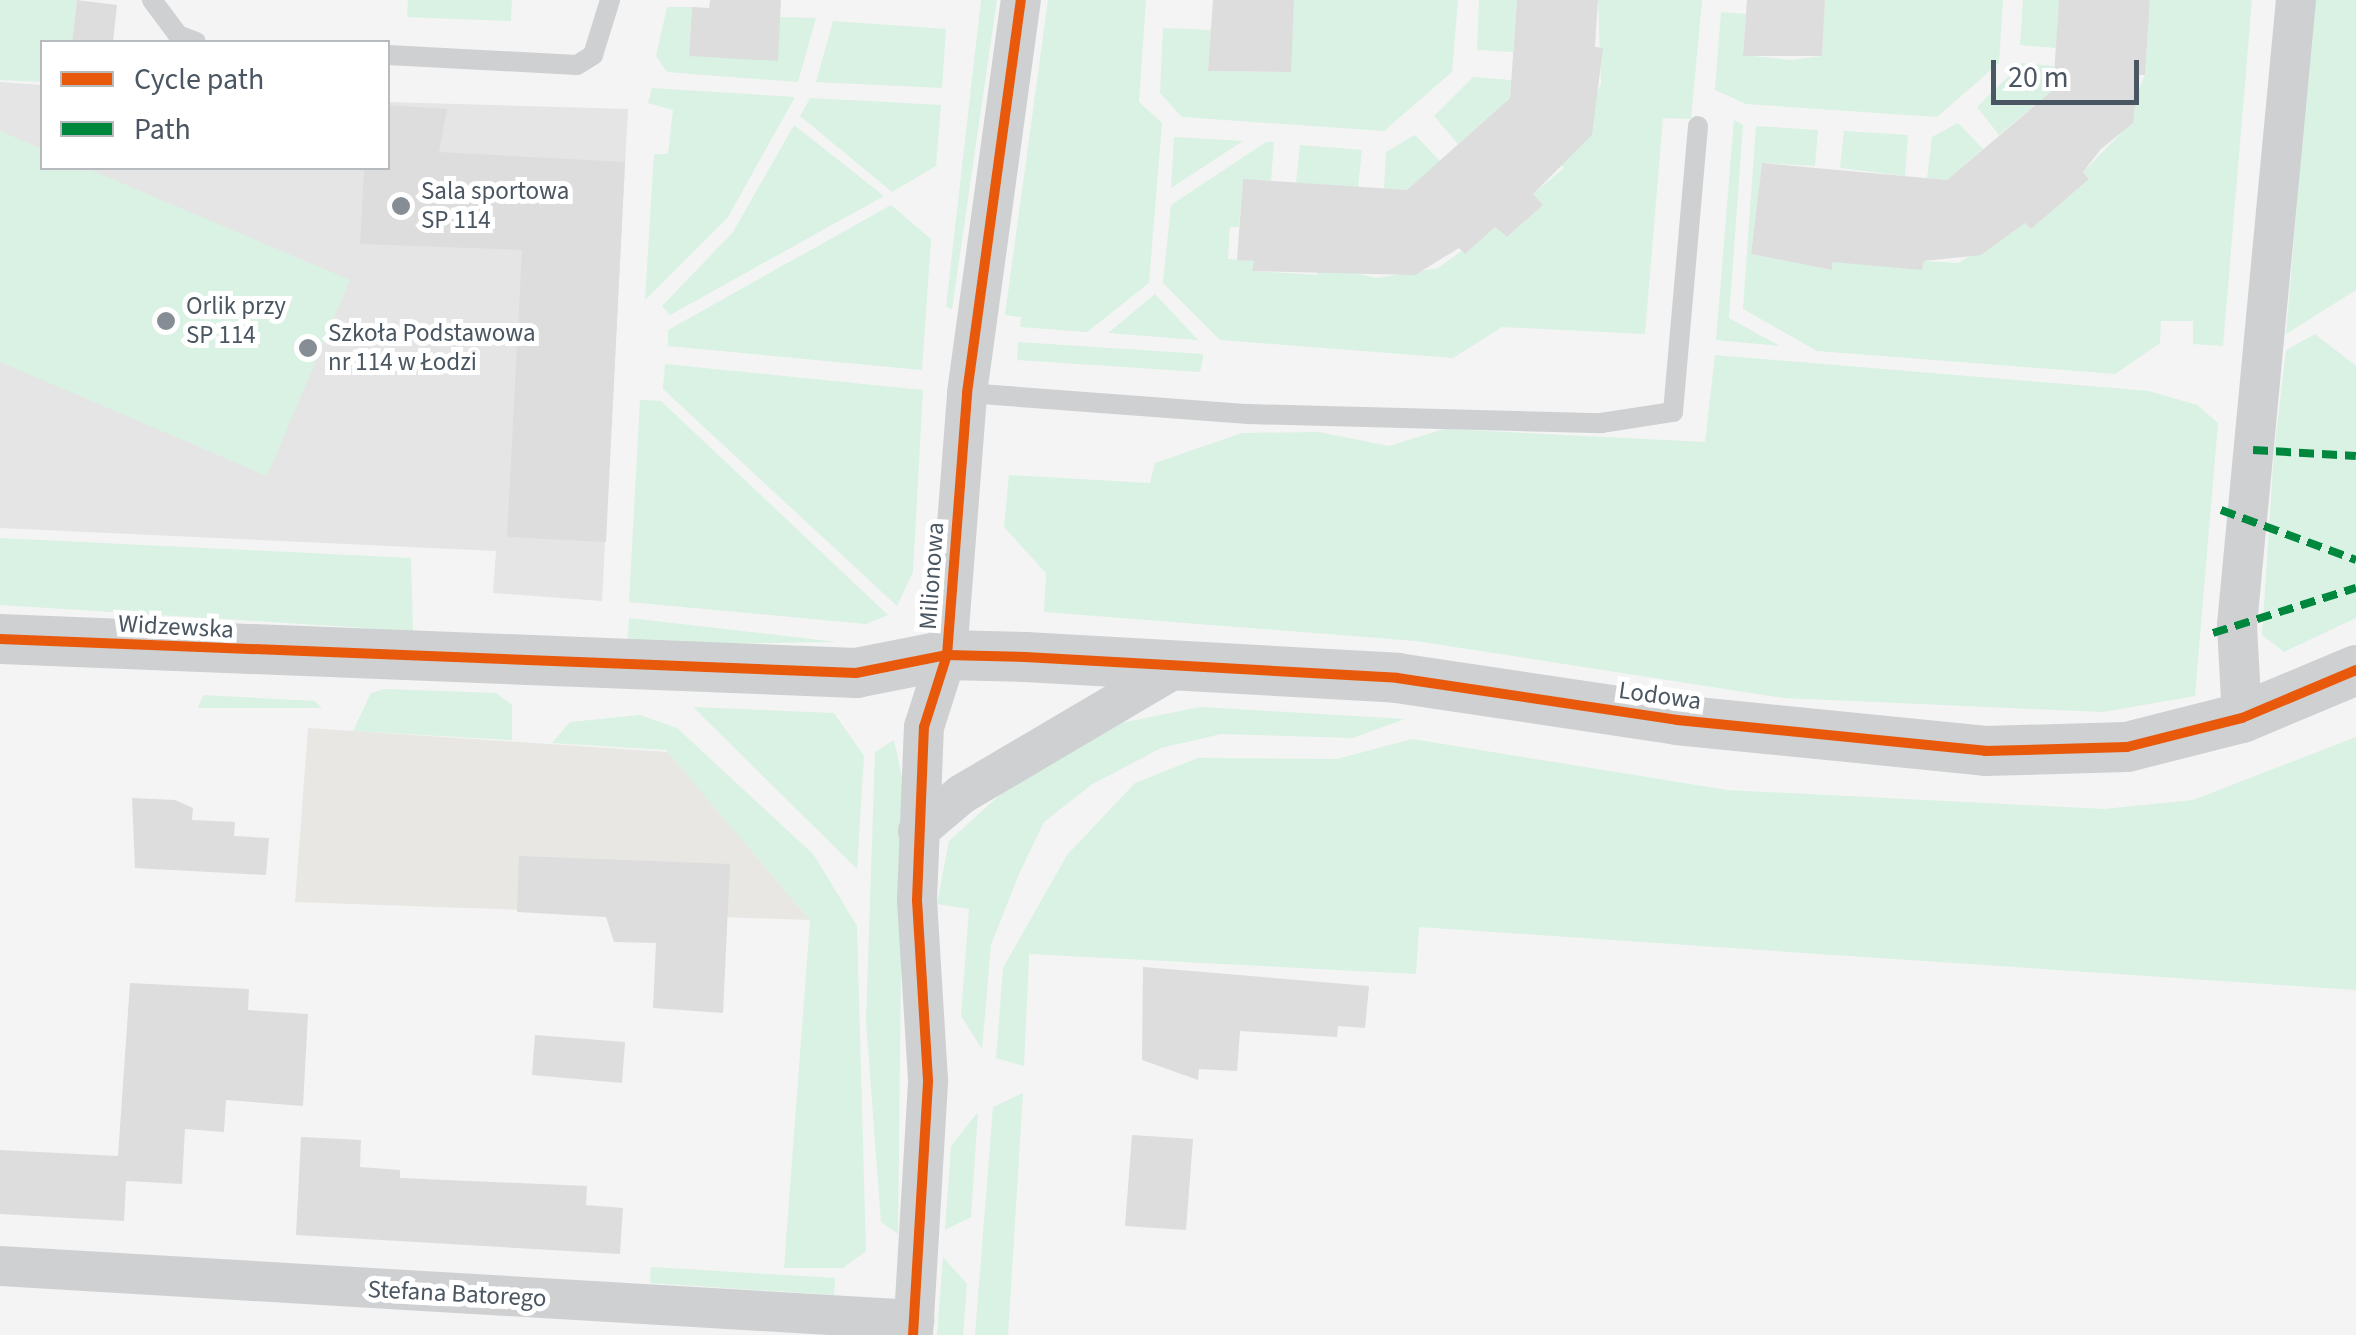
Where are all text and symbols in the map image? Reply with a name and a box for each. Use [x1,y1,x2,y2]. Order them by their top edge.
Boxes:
legend [40,40,390,170]
scale bar [1996,40,2144,102]
text: 20 m [2008,56,2069,99]
text: Cycle path [134,58,264,101]
text: Path [134,108,191,151]
place label: Sala sportowa SP 114 [421,177,569,236]
marker: Sala sportowa SP 114 [390,195,412,217]
place label: Orlik przy SP 114 [186,292,286,351]
marker: Orlik przy SP 114 [155,310,177,332]
place label: Szkoła Podstawowa nr 114 w Łodzi [328,319,536,378]
marker: Szkoła Podstawowa nr 114 w Łodzi [297,337,319,359]
street label: Milionowa [913,521,951,631]
street label: Widzewska [117,609,235,645]
street label: Lodowa [1617,675,1703,717]
street label: Stefana Batorego [367,1274,547,1314]

